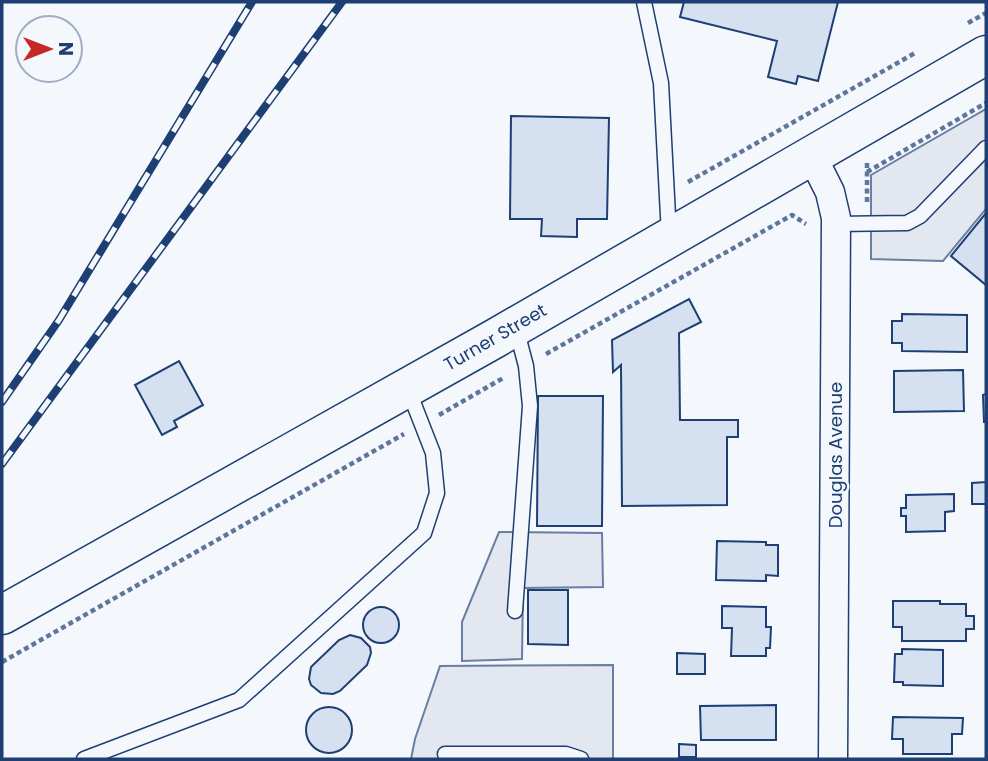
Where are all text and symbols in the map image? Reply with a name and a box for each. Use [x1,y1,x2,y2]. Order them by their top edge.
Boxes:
north arrow [14,14,84,84]
text: N [52,42,79,56]
street label: Turner Street [439,297,551,377]
street label: Douglas Avenue [823,382,848,528]

